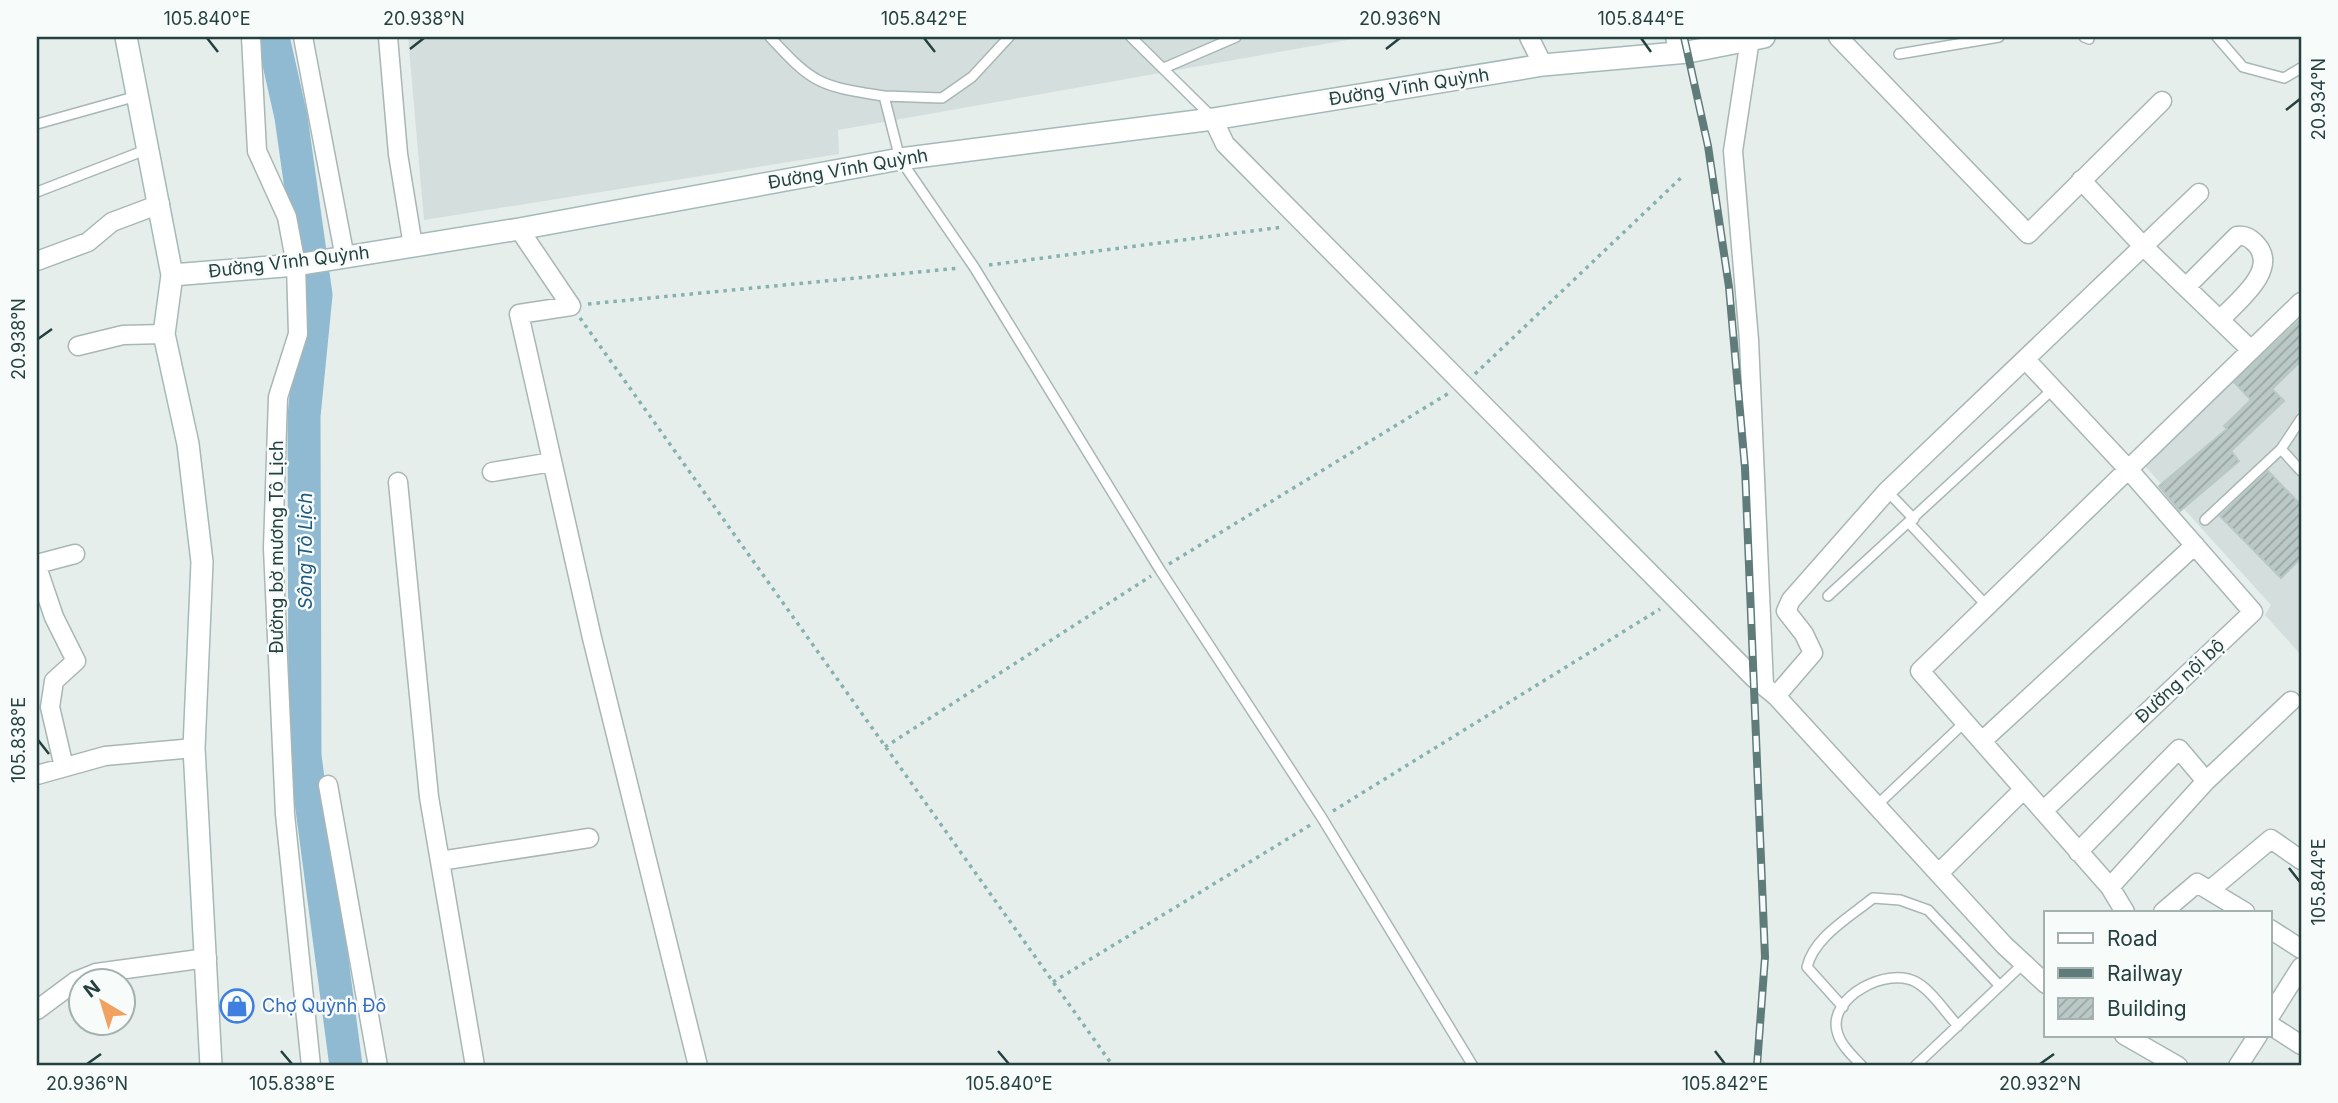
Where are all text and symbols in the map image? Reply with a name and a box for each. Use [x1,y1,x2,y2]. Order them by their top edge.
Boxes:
text: 105.840°E [163,8,251,29]
text: 20.938°N [383,8,465,29]
text: 105.842°E [881,8,967,29]
text: 20.936°N [1359,8,1441,29]
text: 105.844°E [1598,8,1684,29]
text: 20.934°N [2308,58,2329,140]
street label: Đường Vĩnh Quỳnh [1327,63,1491,110]
street label: Đường Vĩnh Quỳnh [766,144,930,193]
street label: Đường Vĩnh Quỳnh [207,241,371,282]
text: 20.938°N [8,298,29,380]
street label: Đường bờ mương Tô Lịch [266,440,287,654]
water label: Sông Tô Lịch [294,493,317,609]
street label: Đường nội bộ [2131,634,2228,727]
text: 105.838°E [8,697,29,783]
text: 105.844°E [2308,839,2329,925]
legend [2044,911,2272,1036]
text: Road [2107,926,2158,951]
text: Railway [2107,961,2183,986]
north arrow [66,967,136,1036]
text: N [79,975,105,1003]
shop icon: Chợ Quỳnh Đô [218,987,256,1025]
place label: Chợ Quỳnh Đô [262,995,386,1016]
text: Building [2107,996,2187,1021]
text: 20.936°N [46,1073,128,1094]
text: 105.838°E [249,1073,335,1094]
text: 105.840°E [965,1073,1053,1094]
text: 105.842°E [1682,1073,1768,1094]
text: 20.932°N [1999,1073,2081,1094]

